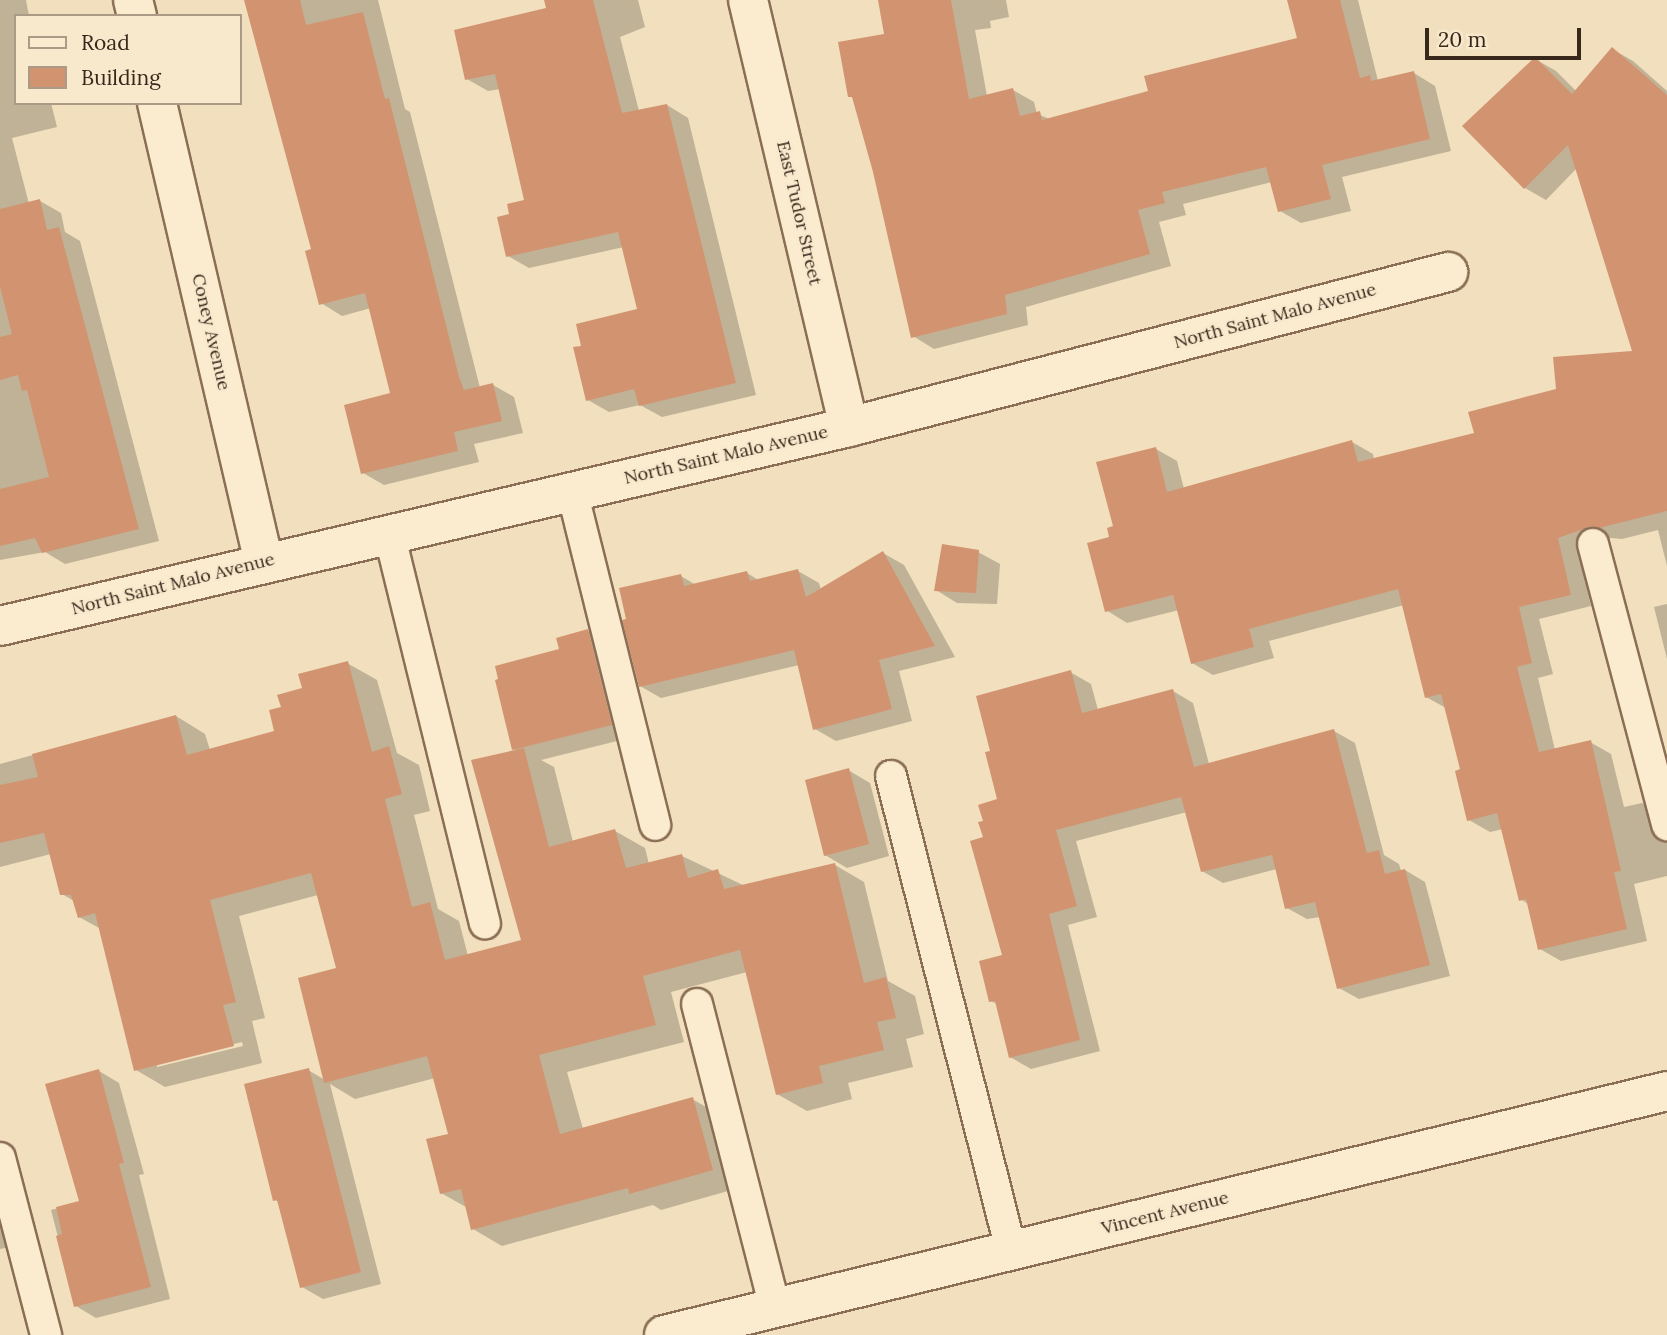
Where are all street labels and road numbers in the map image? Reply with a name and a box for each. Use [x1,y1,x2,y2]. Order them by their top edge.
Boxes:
street label: East Tudor Street [772,139,826,287]
street label: Coney Avenue [187,272,235,392]
street label: North Saint Malo Avenue [1171,279,1379,353]
street label: North Saint Malo Avenue [622,421,830,489]
street label: North Saint Malo Avenue [69,548,277,620]
street label: Vincent Avenue [1099,1187,1231,1239]

